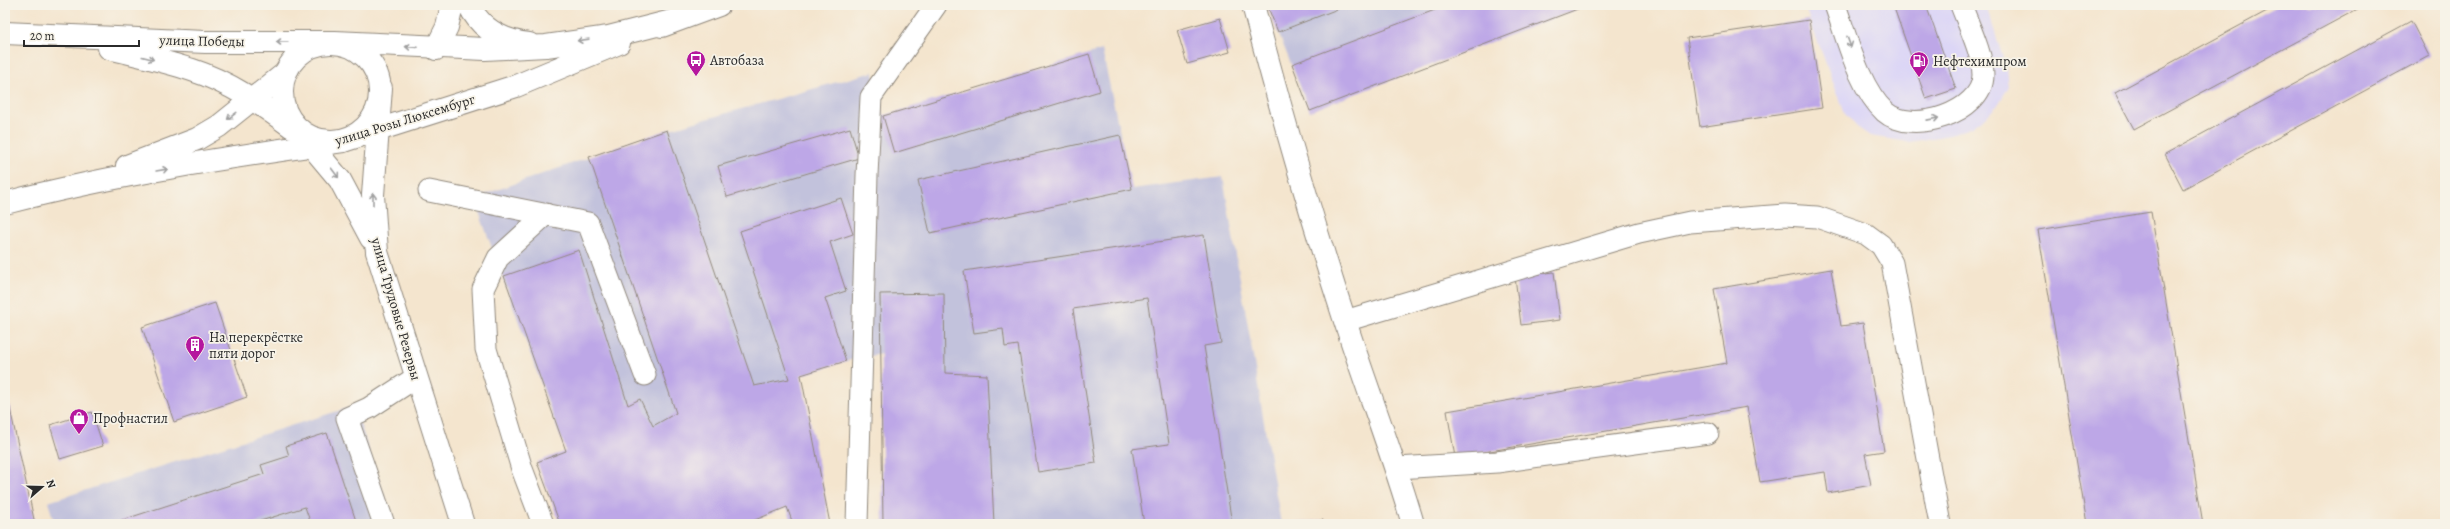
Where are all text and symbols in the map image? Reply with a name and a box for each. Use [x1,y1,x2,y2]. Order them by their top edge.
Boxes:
scale bar [24,22,139,48]
text: 20 m [30,28,54,44]
street label: улица Победы [158,31,245,51]
one-way arrow [1845,35,1853,47]
one-way arrow [577,36,590,44]
one-way arrow [276,38,289,46]
one-way arrow [405,43,418,50]
bus stop icon: Автобаза [685,49,707,77]
fuel station icon: Нефтехимпром [1908,50,1930,78]
place label: Автобаза [709,51,765,70]
place label: Нефтехимпром [1933,52,2027,71]
one-way arrow [141,55,154,62]
street label: улица Розы Люксембург [332,90,477,151]
one-way arrow [226,112,237,120]
one-way arrow [1926,114,1939,122]
one-way arrow [156,166,169,174]
one-way arrow [330,168,339,179]
one-way arrow [369,193,377,206]
street label: улица Трудовые Резервы [366,235,425,383]
place label: На перекрёстке пяти дорог [209,328,303,363]
building icon: На перекрёстке пяти дорог [184,334,206,362]
shop icon: Профнастил [68,407,90,435]
place label: Профнастил [93,409,168,428]
north arrow [22,467,62,507]
text: N [43,477,59,490]

